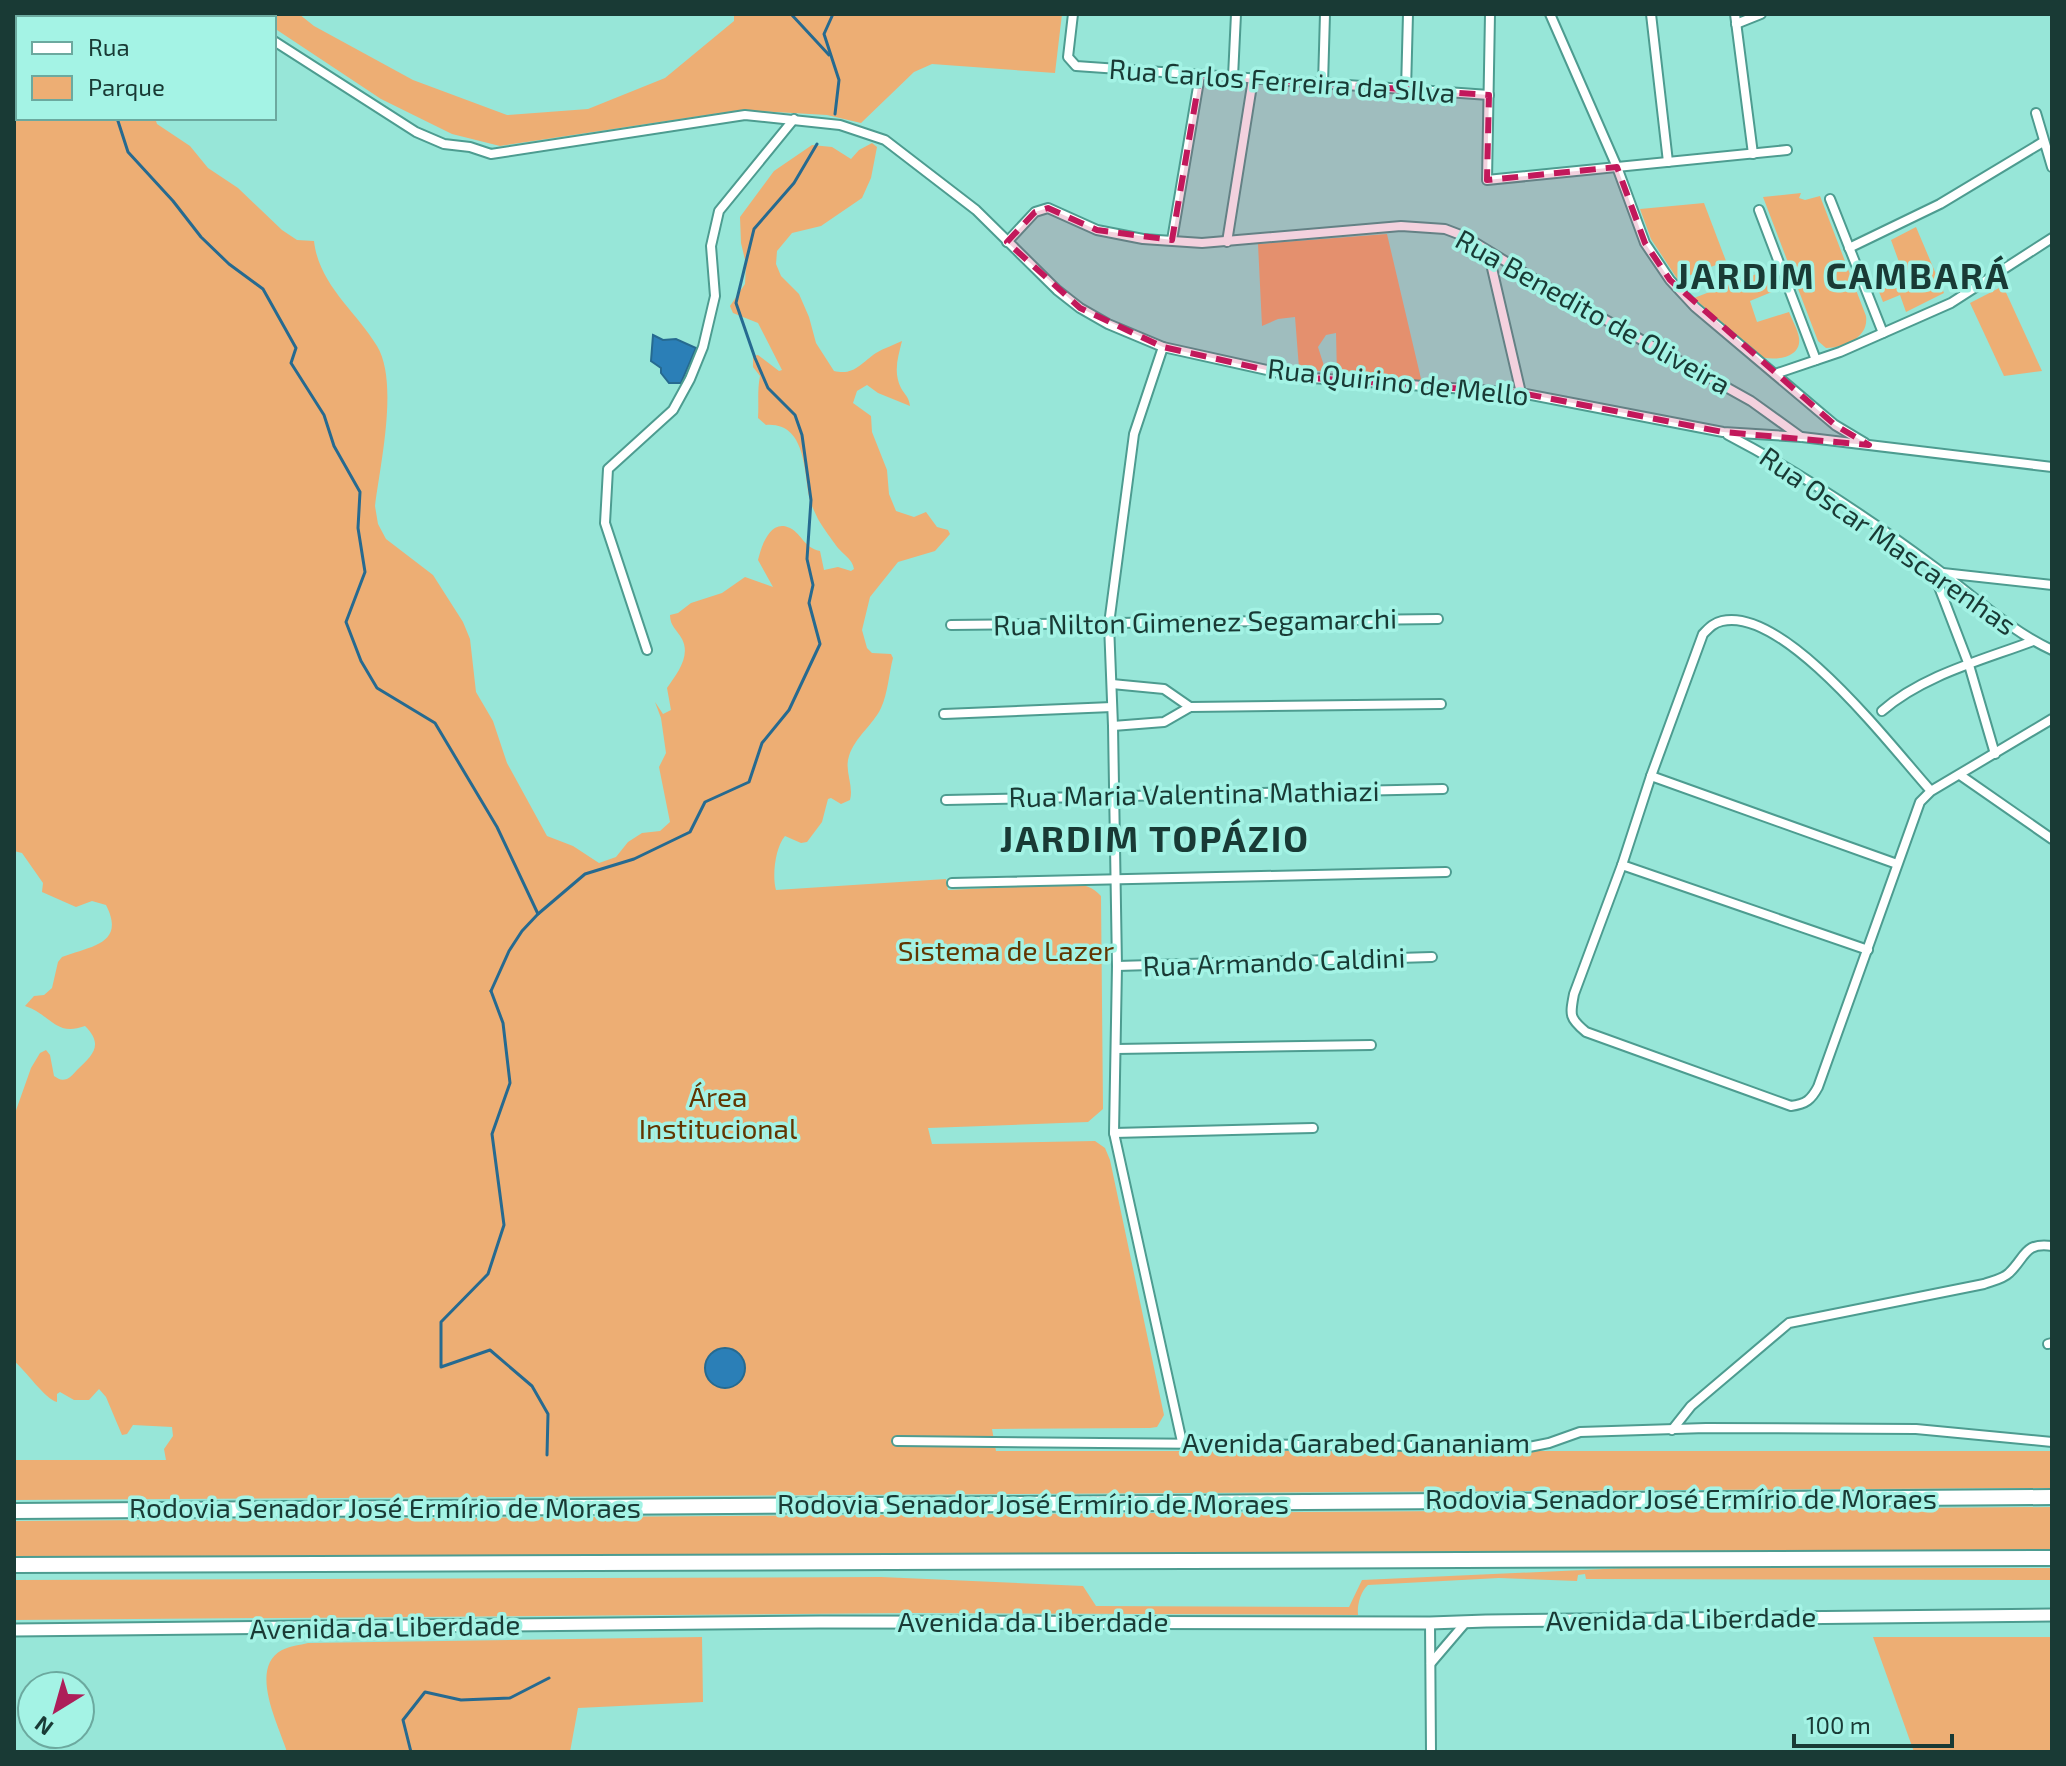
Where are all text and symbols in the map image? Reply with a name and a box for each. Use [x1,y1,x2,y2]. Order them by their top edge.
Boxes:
legend [16,16,276,120]
text: Rua [88,32,130,61]
street label: Rua Carlos Ferreira da SIlva [1108,51,1456,109]
text: Parque [88,72,165,101]
street label: Rua Benedito de Oliveira [1450,221,1737,401]
district label: JARDIM CAMBARÁ [1676,253,2010,296]
street label: Rua Quirino de Mello [1266,350,1530,412]
street label: Rua Oscar Mascarenhas [1754,439,2023,642]
street label: Rua Nilton Gimenez Segamarchi [993,600,1397,642]
street label: Rua Maria Valentina Mathiazi [1008,773,1380,813]
district label: JARDIM TOPÁZIO [1000,816,1310,859]
park label: Sistema de Lazer [898,933,1114,967]
street label: Rua Armando Caldini [1142,939,1406,983]
park label: Área Institucional [639,1079,798,1145]
street label: Avenida Garabed Gananiam [1182,1425,1530,1459]
street label: Rodovia Senador José Ermírio de Moraes [1425,1481,1937,1515]
street label: Rodovia Senador José Ermírio de Moraes [777,1486,1289,1520]
street label: Rodovia Senador José Ermírio de Moraes [129,1490,641,1524]
street label: Avenida da Liberdade [1545,1599,1817,1637]
street label: Avenida da Liberdade [898,1604,1168,1638]
street label: Avenida da Liberdade [249,1607,521,1645]
north arrow [16,1670,96,1750]
scale bar [1794,1698,1952,1748]
text: 100 m [1806,1710,1871,1739]
text: N [29,1712,58,1742]

